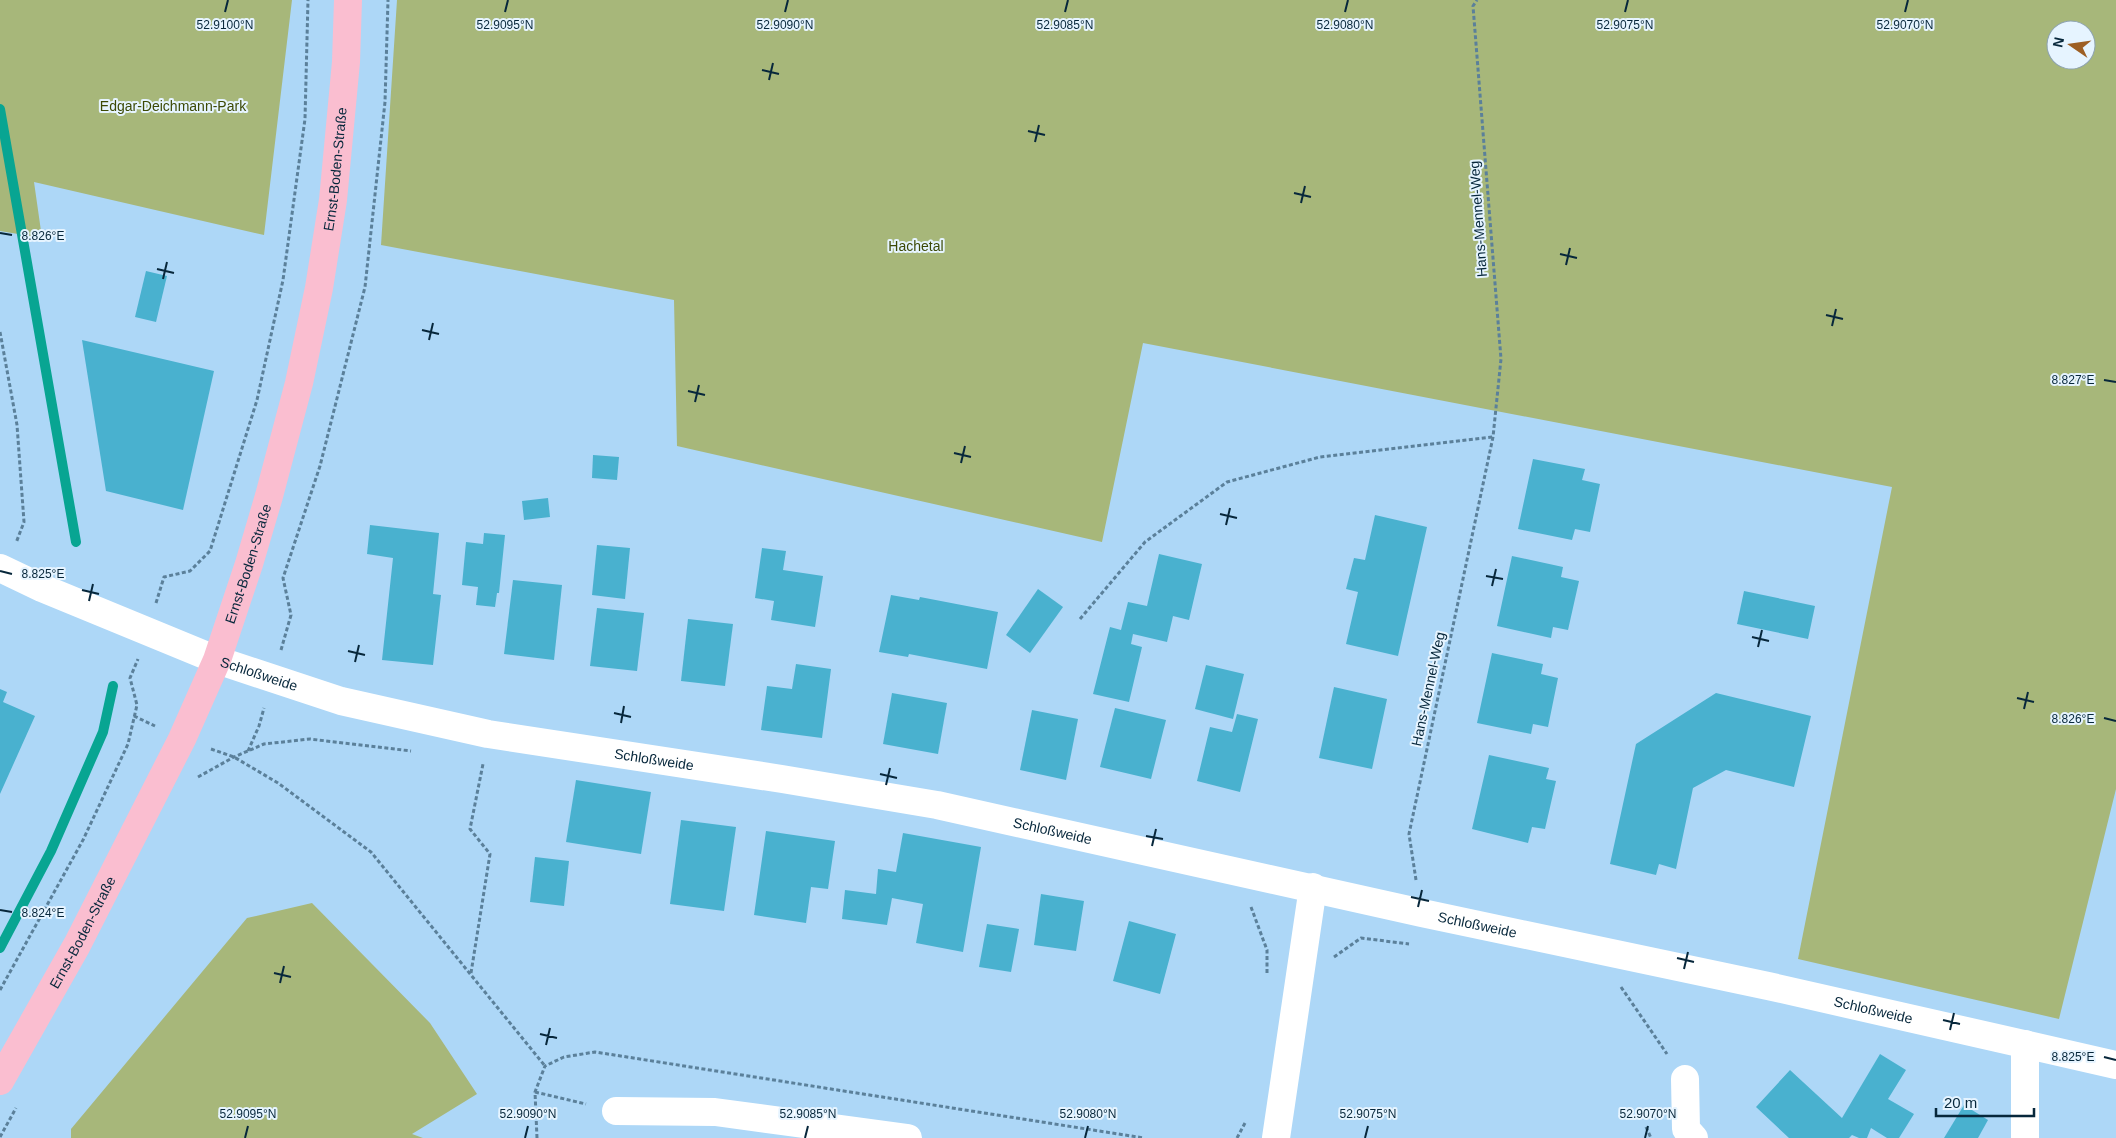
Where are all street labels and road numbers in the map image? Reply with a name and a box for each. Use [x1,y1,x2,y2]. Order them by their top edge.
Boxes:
street label: Ernst-Boden-Straße [320,106,350,232]
street label: Hans-Mennel-Weg [1466,160,1490,278]
street label: Ernst-Boden-Straße [222,502,274,626]
street label: Hans-Mennel-Weg [1408,630,1448,748]
street label: Schloßweide [218,654,300,694]
street label: Schloßweide [613,745,695,773]
street label: Schloßweide [1012,814,1094,847]
street label: Ernst-Boden-Straße [46,873,119,991]
street label: Schloßweide [1436,909,1518,941]
street label: Schloßweide [1832,993,1914,1027]

